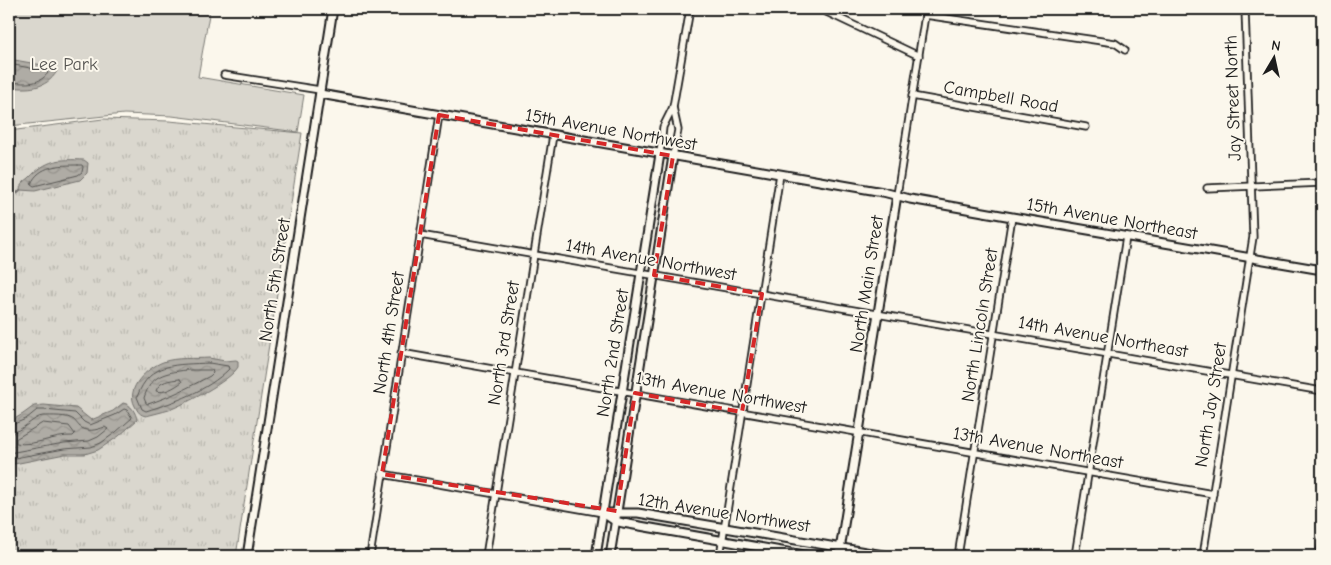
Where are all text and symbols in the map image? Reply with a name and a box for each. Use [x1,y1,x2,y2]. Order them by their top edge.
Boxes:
north arrow [1248,32,1298,82]
street label: Jay Street North [1220,35,1246,161]
text: N [1270,37,1282,55]
park label: Lee Park [30,54,98,75]
street label: Campbell Road [942,77,1060,117]
street label: 15th Avenue Northwest [524,105,699,156]
street label: 15th Avenue Northeast [1025,194,1200,244]
street label: North Main Street [846,213,888,354]
street label: North 5th Street [255,216,295,343]
street label: 14th Avenue Northwest [564,235,739,285]
street label: North Lincoln Street [957,246,1003,403]
street label: North 4th Street [369,269,409,396]
street label: North 3rd Street [484,278,524,407]
street label: North 2nd Street [593,287,634,419]
street label: 14th Avenue Northeast [1017,312,1190,362]
street label: North Jay Street [1191,340,1231,469]
street label: 13th Avenue Northwest [634,368,809,419]
street label: 13th Avenue Northeast [951,423,1125,473]
street label: 12th Avenue Northwest [637,489,812,537]

